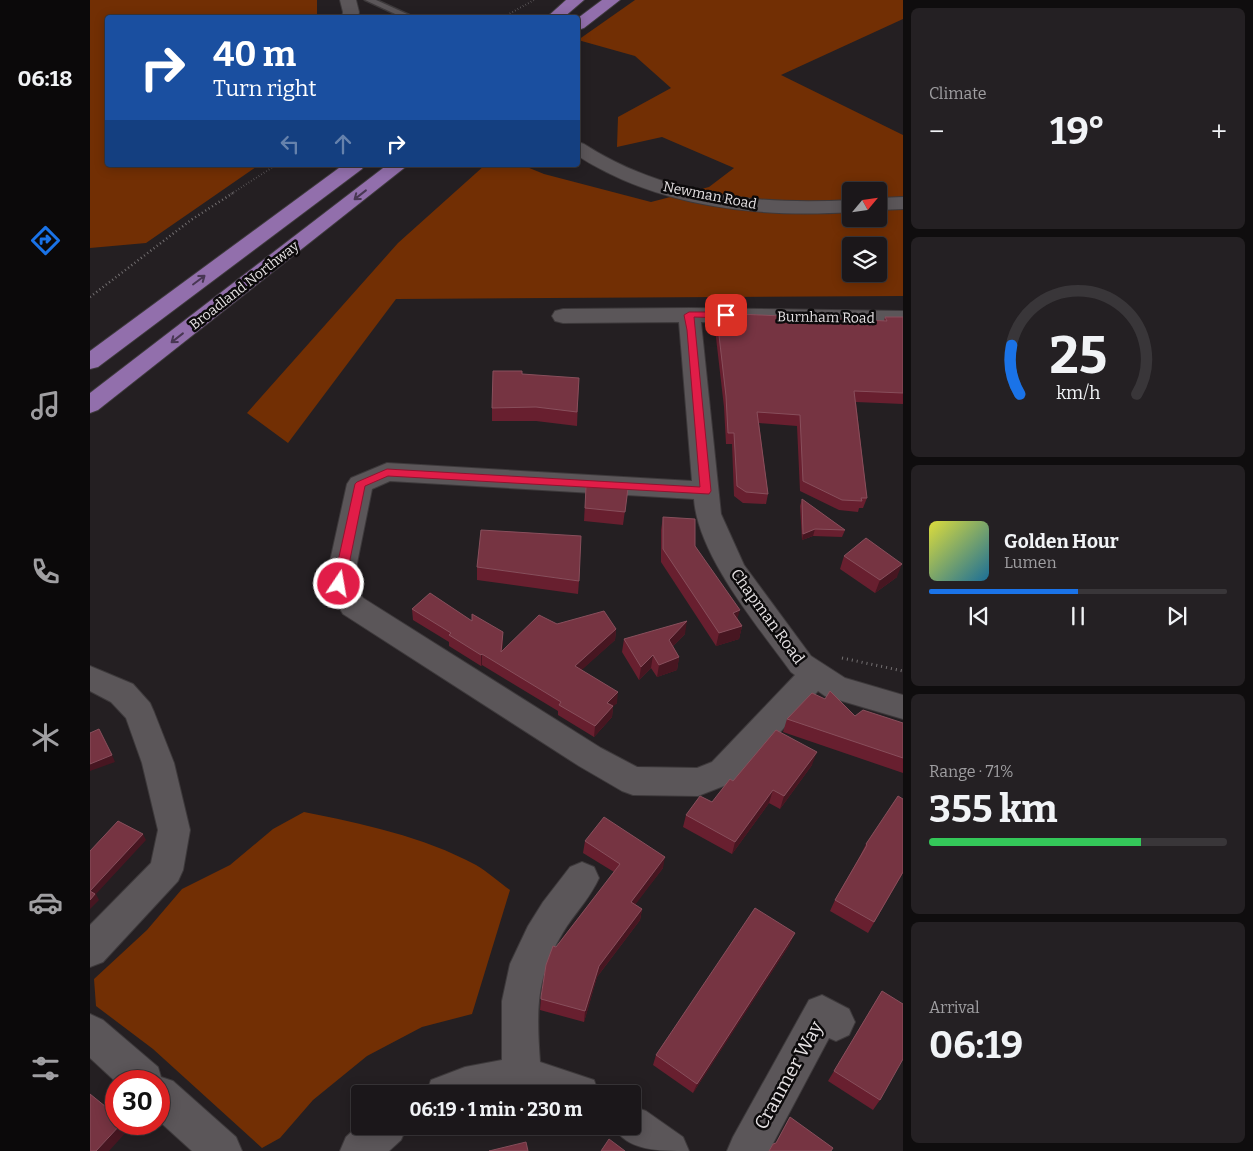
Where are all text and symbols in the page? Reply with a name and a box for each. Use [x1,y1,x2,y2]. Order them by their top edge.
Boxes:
text: 40 m [213,33,296,75]
icon: right [130,35,195,100]
text: 06:18 [18,65,72,92]
text: Turn right [213,75,316,102]
text: Climate [929,84,987,103]
text: 19° [1050,108,1105,154]
text: − [929,115,944,148]
text: + [1211,115,1227,148]
icon: left [276,130,304,158]
icon: ahead [329,130,357,158]
icon: right [382,130,410,158]
street label: Newman Road [662,178,758,213]
north arrow [842,182,888,228]
map controls [842,182,887,282]
one-way arrow [353,190,367,200]
icon: directions [28,223,63,258]
street label: Broadland Northway [186,237,303,333]
button: layers [842,237,887,282]
one-way arrow [192,275,205,286]
pin [705,294,747,336]
icon: arrive [712,301,740,329]
street label: Burnham Road [777,308,875,327]
text: 25 [1049,324,1107,387]
one-way arrow [170,333,184,343]
text: km/h [1056,382,1100,404]
icon: music [28,388,63,423]
text: Golden Hour [1004,530,1119,553]
text: Lumen [1004,553,1057,572]
icon: phone [28,554,63,589]
position arrow [312,557,364,609]
street label: Chapman Road [727,565,809,668]
icon: previous [965,602,993,630]
icon: pause [1064,602,1092,630]
icon: next [1163,602,1191,630]
icon: climate [28,720,63,755]
text: Range · 71% [929,762,1014,781]
text: 355 km [929,786,1058,832]
icon: car [28,885,63,920]
text: Arrival [929,998,980,1017]
street label: Cranmer Way [749,1016,828,1133]
text: 06:19 [929,1022,1023,1068]
icon: filters [28,1051,63,1086]
speed limit sign: 30 [105,1070,170,1135]
text: 06:19 · 1 min · 230 m [410,1098,582,1121]

